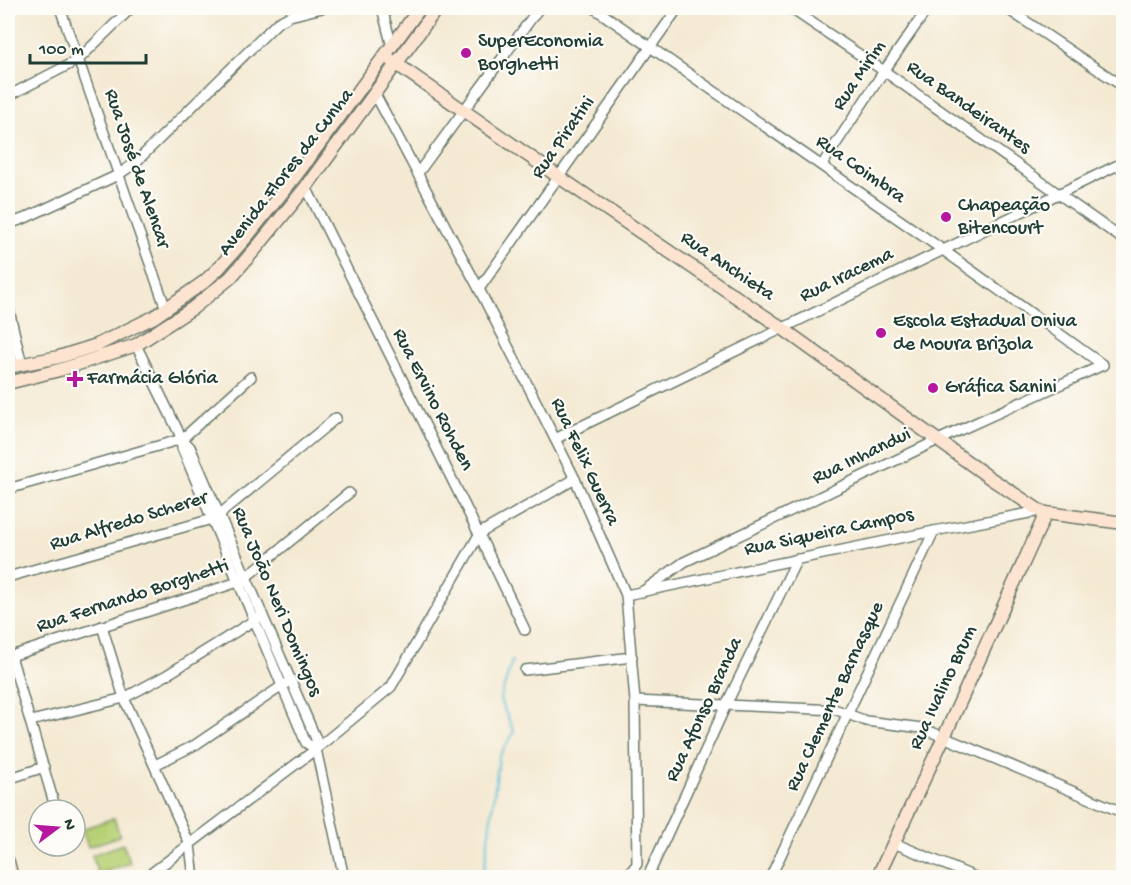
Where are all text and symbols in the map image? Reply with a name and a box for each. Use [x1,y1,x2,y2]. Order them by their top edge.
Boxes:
scale bar [30,27,146,65]
place label: SuperEconomia Borghetti [477,31,604,77]
street label: Rua Mirim [828,37,892,115]
text: 100 m [38,40,84,61]
marker: SuperEconomia Borghetti [459,46,473,60]
street label: Rua Bandeirantes [901,57,1035,160]
street label: Avenida Flores da Cunha [215,84,360,261]
street label: Rua José de Alencar [98,86,175,253]
street label: Rua Piratini [527,92,601,184]
street label: Rua Coimbra [811,131,910,210]
place label: Chapeação Bitencourt [957,195,1050,241]
marker: Chapeação Bitencourt [939,210,953,224]
street label: Rua Anchieta [676,227,779,307]
street label: Rua Iracema [797,243,898,309]
place label: Escola Estadual Oniva de Moura Brizola [893,311,1077,357]
street label: Rua Ervino Rohden [386,325,478,475]
marker: Escola Estadual Oniva de Moura Brizola [874,326,888,340]
place label: Farmácia Glória [86,368,219,391]
marker: Farmácia Glória [68,372,82,386]
place label: Gráfica Sanini [945,377,1057,400]
marker: Gráfica Sanini [926,381,940,395]
street label: Rua Felix Guerra [544,395,624,530]
street label: Rua Inhandui [809,423,915,491]
street label: Rua Alfredo Scherer [47,486,213,557]
street label: Rua João Neri Domingos [226,504,326,701]
street label: Rua Siqueira Campos [742,504,916,562]
street label: Rua Fernando Borghetti [34,555,232,639]
street label: Rua Clemente Barnasque [782,598,890,795]
street label: Rua Ivalino Brum [905,622,983,754]
street label: Rua Afonso Branda [661,633,749,786]
north arrow [27,798,87,858]
text: N [57,817,79,833]

